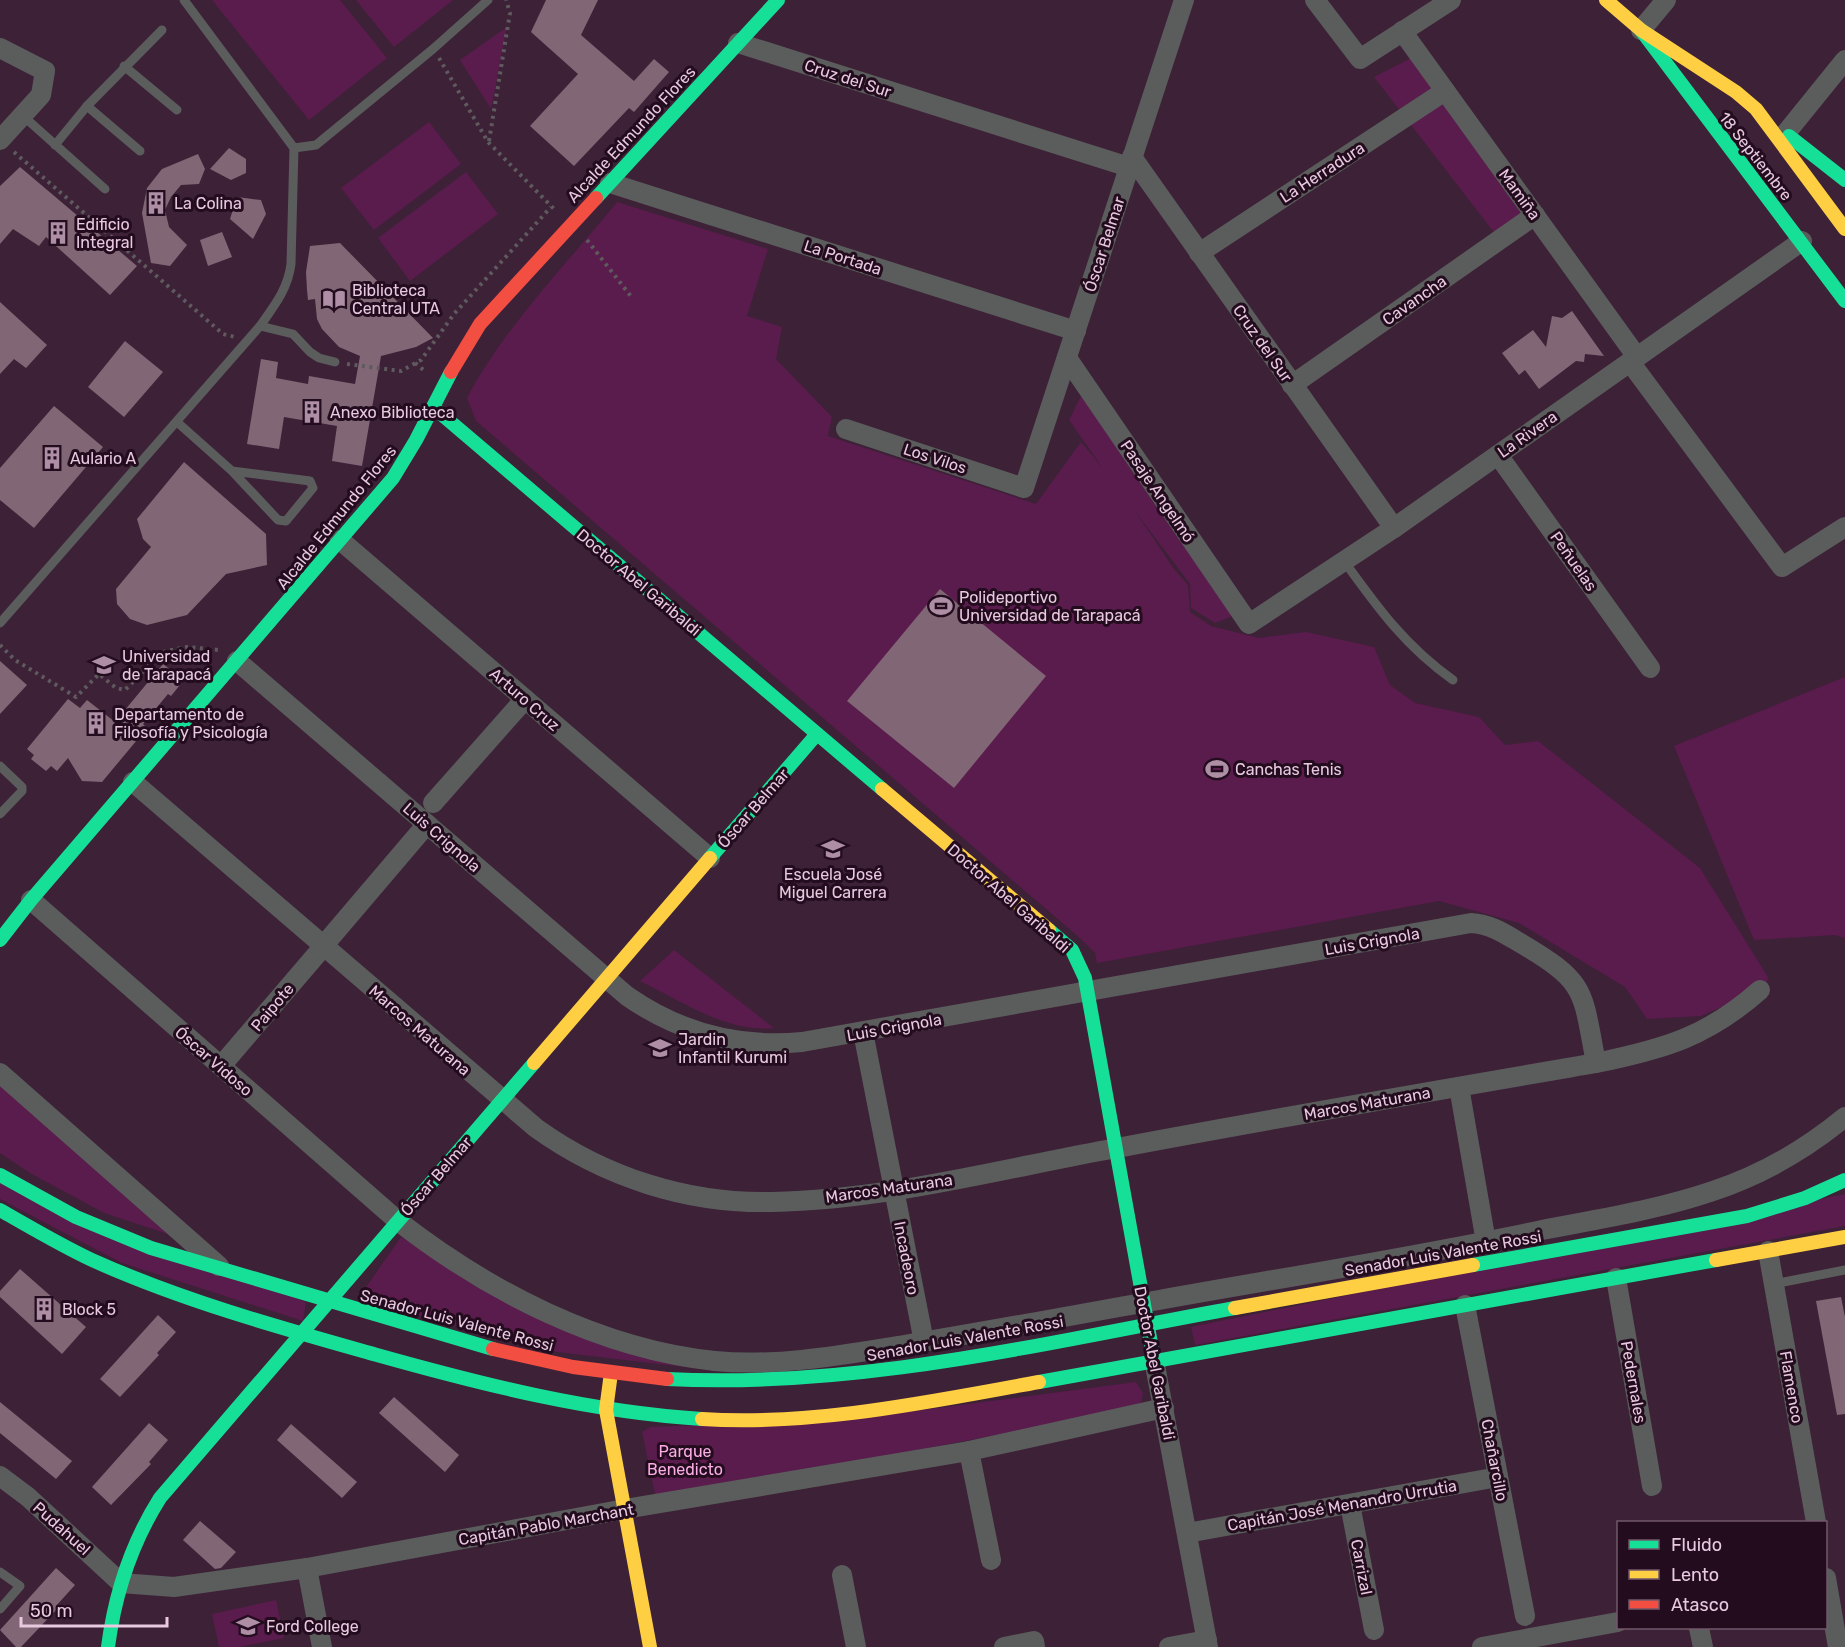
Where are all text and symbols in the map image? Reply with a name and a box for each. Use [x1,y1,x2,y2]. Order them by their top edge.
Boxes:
street label: Cruz del Sur [802,55,894,101]
street label: Alcalde Edmundo Flores [563,62,699,206]
street label: 18 Septiembre [1715,108,1796,204]
street label: La Herradura [1276,138,1368,207]
street label: Mamiña [1495,165,1544,223]
building icon: La Colina [143,190,169,216]
place label: La Colina [174,194,242,213]
street label: Óscar Belmar [1079,194,1129,294]
place label: Edificio Integral [76,215,133,252]
building icon: Edificio Integral [45,220,71,246]
street label: La Portada [802,236,884,279]
street label: Cavancha [1379,271,1450,329]
place label: Biblioteca Central UTA [352,281,440,318]
library icon: Biblioteca Central UTA [321,286,347,312]
street label: Cruz del Sur [1229,301,1296,386]
building icon: Anexo Biblioteca [299,399,325,425]
place label: Anexo Biblioteca [330,403,455,422]
street label: La Rivera [1494,407,1561,462]
street label: Pasaje Angelmó [1116,437,1199,546]
street label: Los Vilos [901,439,969,478]
street label: Alcalde Edmundo Flores [273,442,400,593]
building icon: Aulario A [39,445,65,471]
place label: Aulario A [70,449,137,468]
street label: Doctor Abel Garibaldi [573,525,705,640]
street label: Peñuelas [1546,528,1601,595]
place label: Polideportivo Universidad de Tarapacá [959,588,1141,625]
sports icon: Polideportivo Universidad de Tarapacá [928,593,954,619]
place label: Universidad de Tarapacá [122,647,211,684]
school or university icon: Universidad de Tarapacá [91,652,117,678]
street label: Arturo Cruz [486,664,563,735]
place label: Departamento de Filosofía y Psicología [114,705,268,742]
building icon: Departamento de Filosofía y Psicología [83,710,109,736]
sports icon: Canchas Tenis [1204,756,1230,782]
place label: Canchas Tenis [1235,760,1342,779]
street label: Óscar Belmar [713,764,793,852]
street label: Luis Crignola [399,799,484,876]
school or university icon: Escuela José Miguel Carrera [820,836,846,862]
street label: Doctor Abel Garibaldi [944,840,1074,957]
place label: Escuela José Miguel Carrera [779,865,887,902]
street label: Luis Crignola [1323,924,1421,959]
street label: Paipote [247,979,298,1035]
street label: Marcos Maturana [365,981,474,1080]
street label: Luis Crignola [845,1010,943,1045]
street label: Óscar Vidoso [171,1022,257,1100]
place label: Jardin Infantil Kurumi [678,1030,787,1067]
school or university icon: Jardin Infantil Kurumi [647,1035,673,1061]
street label: Marcos Maturana [1302,1083,1432,1124]
street label: Óscar Belmar [396,1132,476,1220]
street label: Marcos Maturana [824,1170,954,1207]
street label: Incadeoro [890,1220,923,1296]
street label: Senador Luis Valente Rossi [1343,1227,1543,1280]
street label: Senador Luis Valente Rossi [358,1285,556,1355]
street label: Doctor Abel Garibaldi [1130,1285,1179,1441]
building icon: Block 5 [31,1296,57,1322]
place label: Block 5 [62,1300,116,1319]
street label: Senador Luis Valente Rossi [865,1312,1065,1365]
street label: Pedernales [1617,1339,1650,1425]
street label: Flamenco [1776,1350,1807,1425]
street label: Chañarcillo [1477,1417,1512,1503]
park label: Parque Benedicto [647,1442,723,1479]
street label: Capitán José Menandro Urrutia [1226,1476,1458,1535]
street label: Pudahuel [29,1498,94,1559]
street label: Capitán Pablo Marchant [457,1500,635,1549]
legend [1617,1521,1827,1629]
text: Fluido [1671,1534,1722,1556]
street label: Carrizal [1347,1538,1376,1597]
text: Lento [1671,1564,1719,1586]
scale bar [21,1590,166,1628]
text: Atasco [1671,1594,1729,1616]
text: 50 m [30,1600,73,1622]
school or university icon: Ford College [235,1613,261,1639]
place label: Ford College [266,1617,359,1636]

